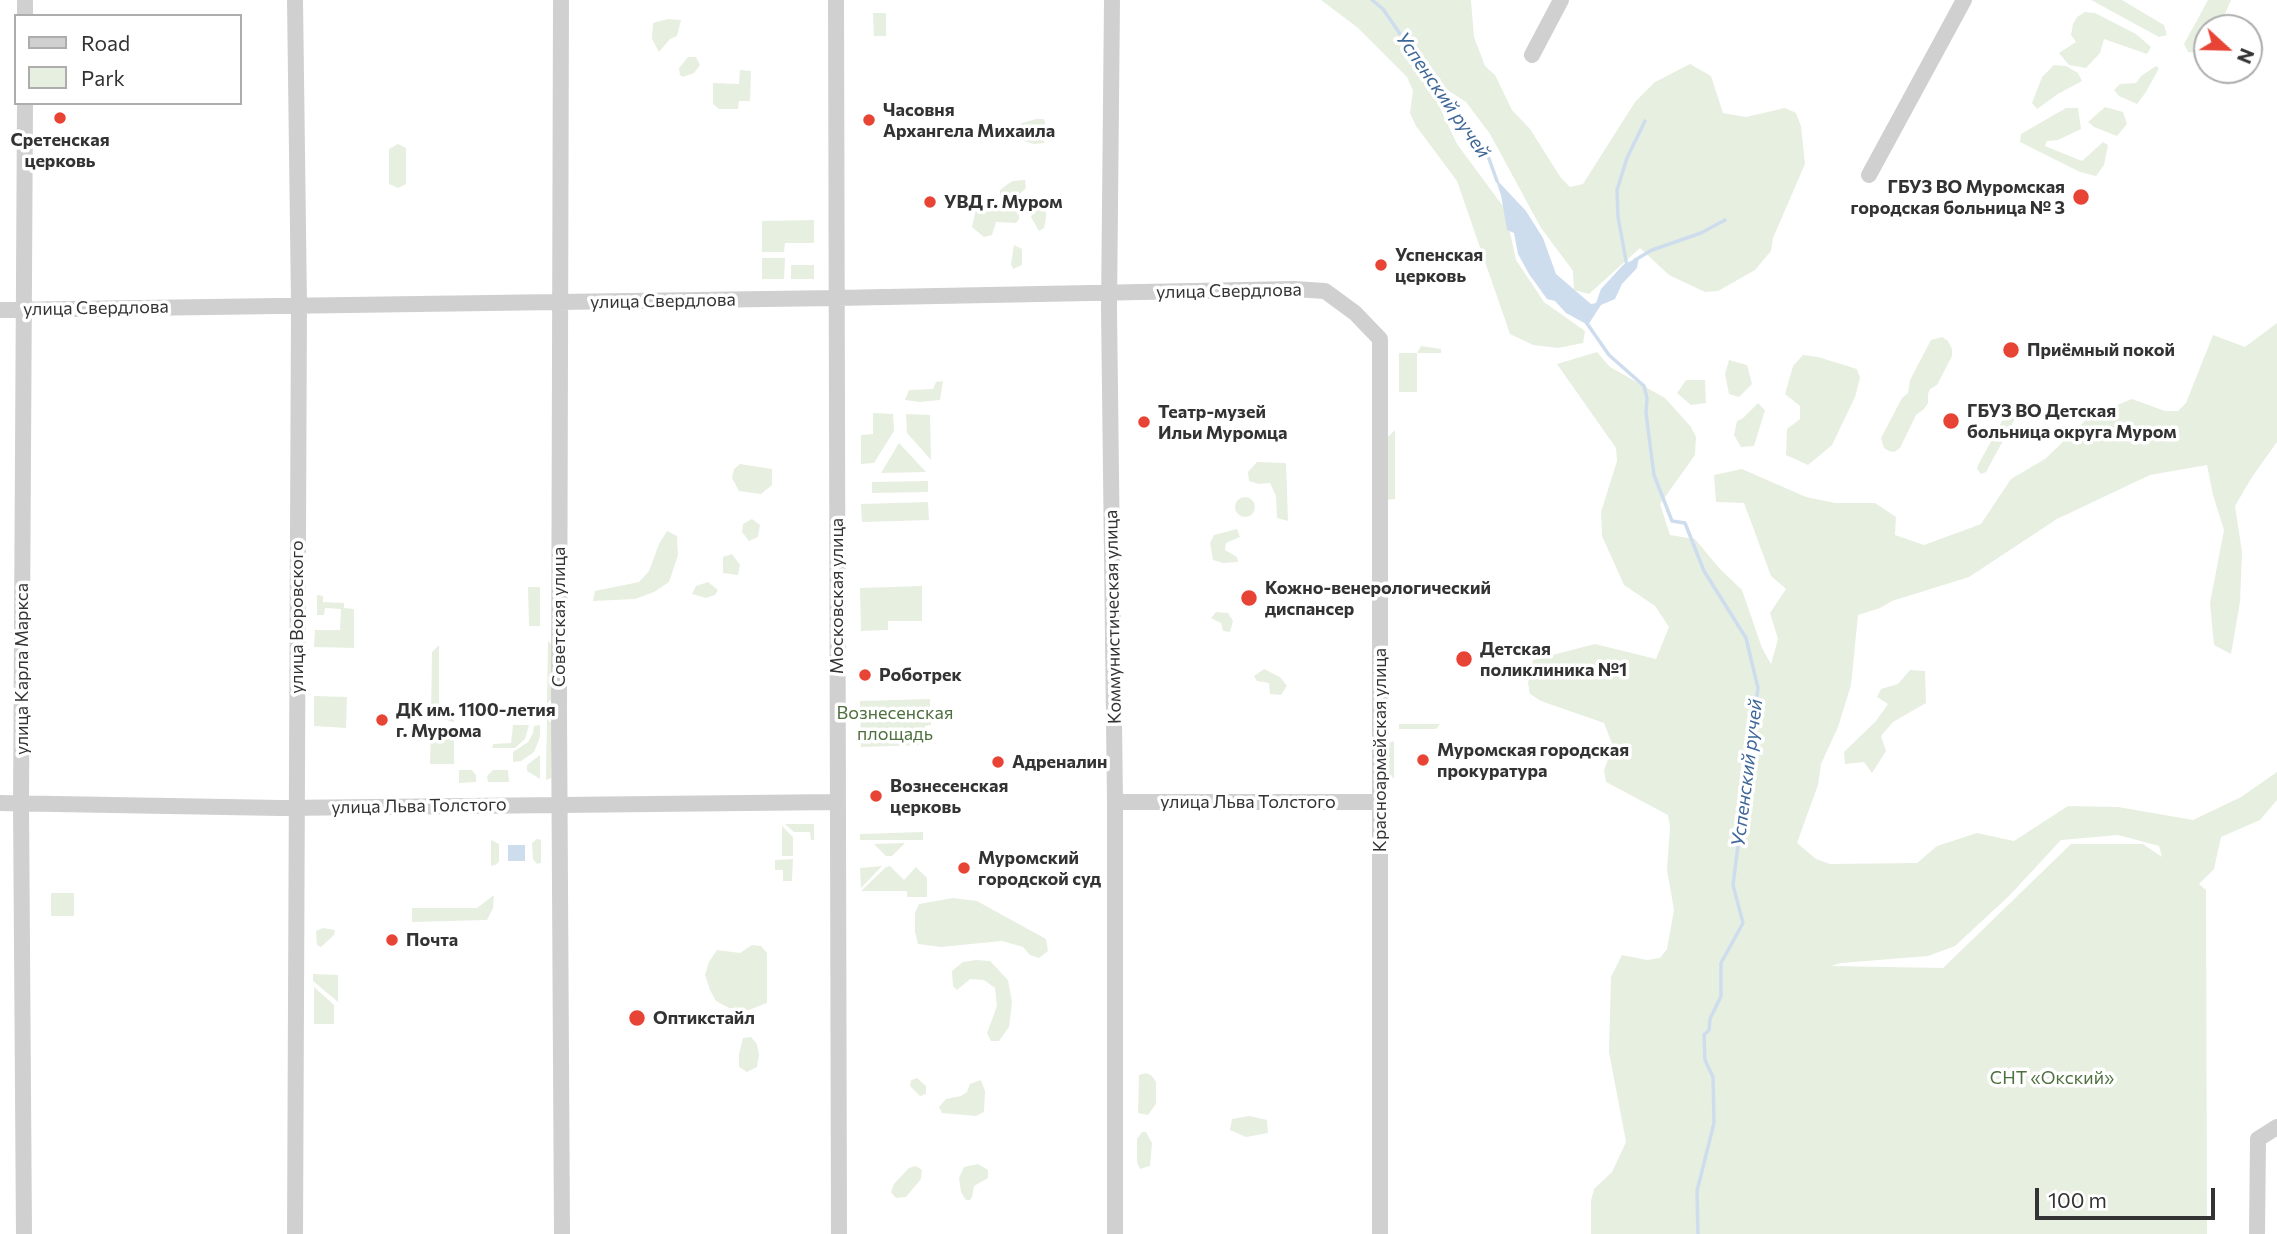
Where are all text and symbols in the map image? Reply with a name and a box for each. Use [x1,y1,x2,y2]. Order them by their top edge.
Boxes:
legend [14,14,242,105]
north arrow [2193,14,2263,84]
water label: Успенский ручей [1391,28,1495,162]
text: Road [81,30,130,55]
text: N [2233,45,2259,67]
text: Park [81,65,125,90]
place label: Часовня Архангела Михаила [883,99,1055,142]
marker: Сретенская церковь [52,110,68,126]
marker: Часовня Архангела Михаила [861,112,877,128]
place label: Сретенская церковь [10,129,110,172]
place label: ГБУЗ ВО Муромская городская больница № 3 [1850,176,2065,218]
marker: ГБУЗ ВО Муромская городская больница № 3 [2071,187,2091,207]
place label: УВД г. Муром [944,191,1063,213]
marker: УВД г. Муром [922,194,938,210]
place label: Успенская церковь [1395,244,1483,286]
marker: Успенская церковь [1373,257,1389,273]
street label: улица Свердлова [1156,279,1302,303]
street label: улица Свердлова [590,289,736,313]
street label: улица Свердлова [23,296,169,320]
place label: Приёмный покой [2027,339,2175,361]
marker: Приёмный покой [2001,340,2021,360]
place label: ГБУЗ ВО Детская больница округа Муром [1967,400,2177,442]
place label: Театр-музей Ильи Муромца [1158,401,1287,444]
marker: ГБУЗ ВО Детская больница округа Муром [1941,411,1961,431]
marker: Театр-музей Ильи Муромца [1136,414,1152,430]
street label: Коммунистическая улица [1100,510,1126,724]
street label: Московская улица [826,518,848,674]
street label: улица Воровского [286,540,308,694]
street label: Советская улица [548,547,570,687]
place label: Кожно-венерологический диспансер [1265,577,1491,620]
street label: улица Карла Маркса [11,583,33,755]
marker: Кожно-венерологический диспансер [1239,588,1259,608]
place label: Детская поликлиника №1 [1480,638,1627,680]
street label: Красноармейская улица [1369,648,1391,852]
marker: Детская поликлиника №1 [1454,649,1474,669]
place label: Роботрек [879,664,962,686]
marker: Роботрек [857,667,873,683]
water label: Успенский ручей [1727,698,1767,848]
place label: ДК им. 1100-летия г. Мурома [396,699,556,742]
park label: Вознесенская площадь [837,702,953,744]
marker: ДК им. 1100-летия г. Мурома [374,712,390,728]
place label: Муромская городская прокуратура [1437,739,1629,782]
place label: Адреналин [1012,751,1108,773]
marker: Муромская городская прокуратура [1415,752,1431,768]
marker: Адреналин [990,754,1006,770]
place label: Вознесенская церковь [890,775,1008,818]
marker: Вознесенская церковь [868,788,884,804]
street label: улица Льва Толстого [1160,791,1336,813]
street label: улица Льва Толстого [331,794,507,818]
place label: Муромский городской суд [978,847,1101,890]
marker: Муромский городской суд [956,860,972,876]
place label: Почта [406,929,458,951]
marker: Почта [384,932,400,948]
place label: Оптикстайл [653,1007,755,1029]
marker: Оптикстайл [627,1008,647,1028]
park label: СНТ «Окский» [1990,1067,2114,1089]
scale bar [2039,1174,2219,1218]
text: 100 m [2048,1187,2107,1212]

